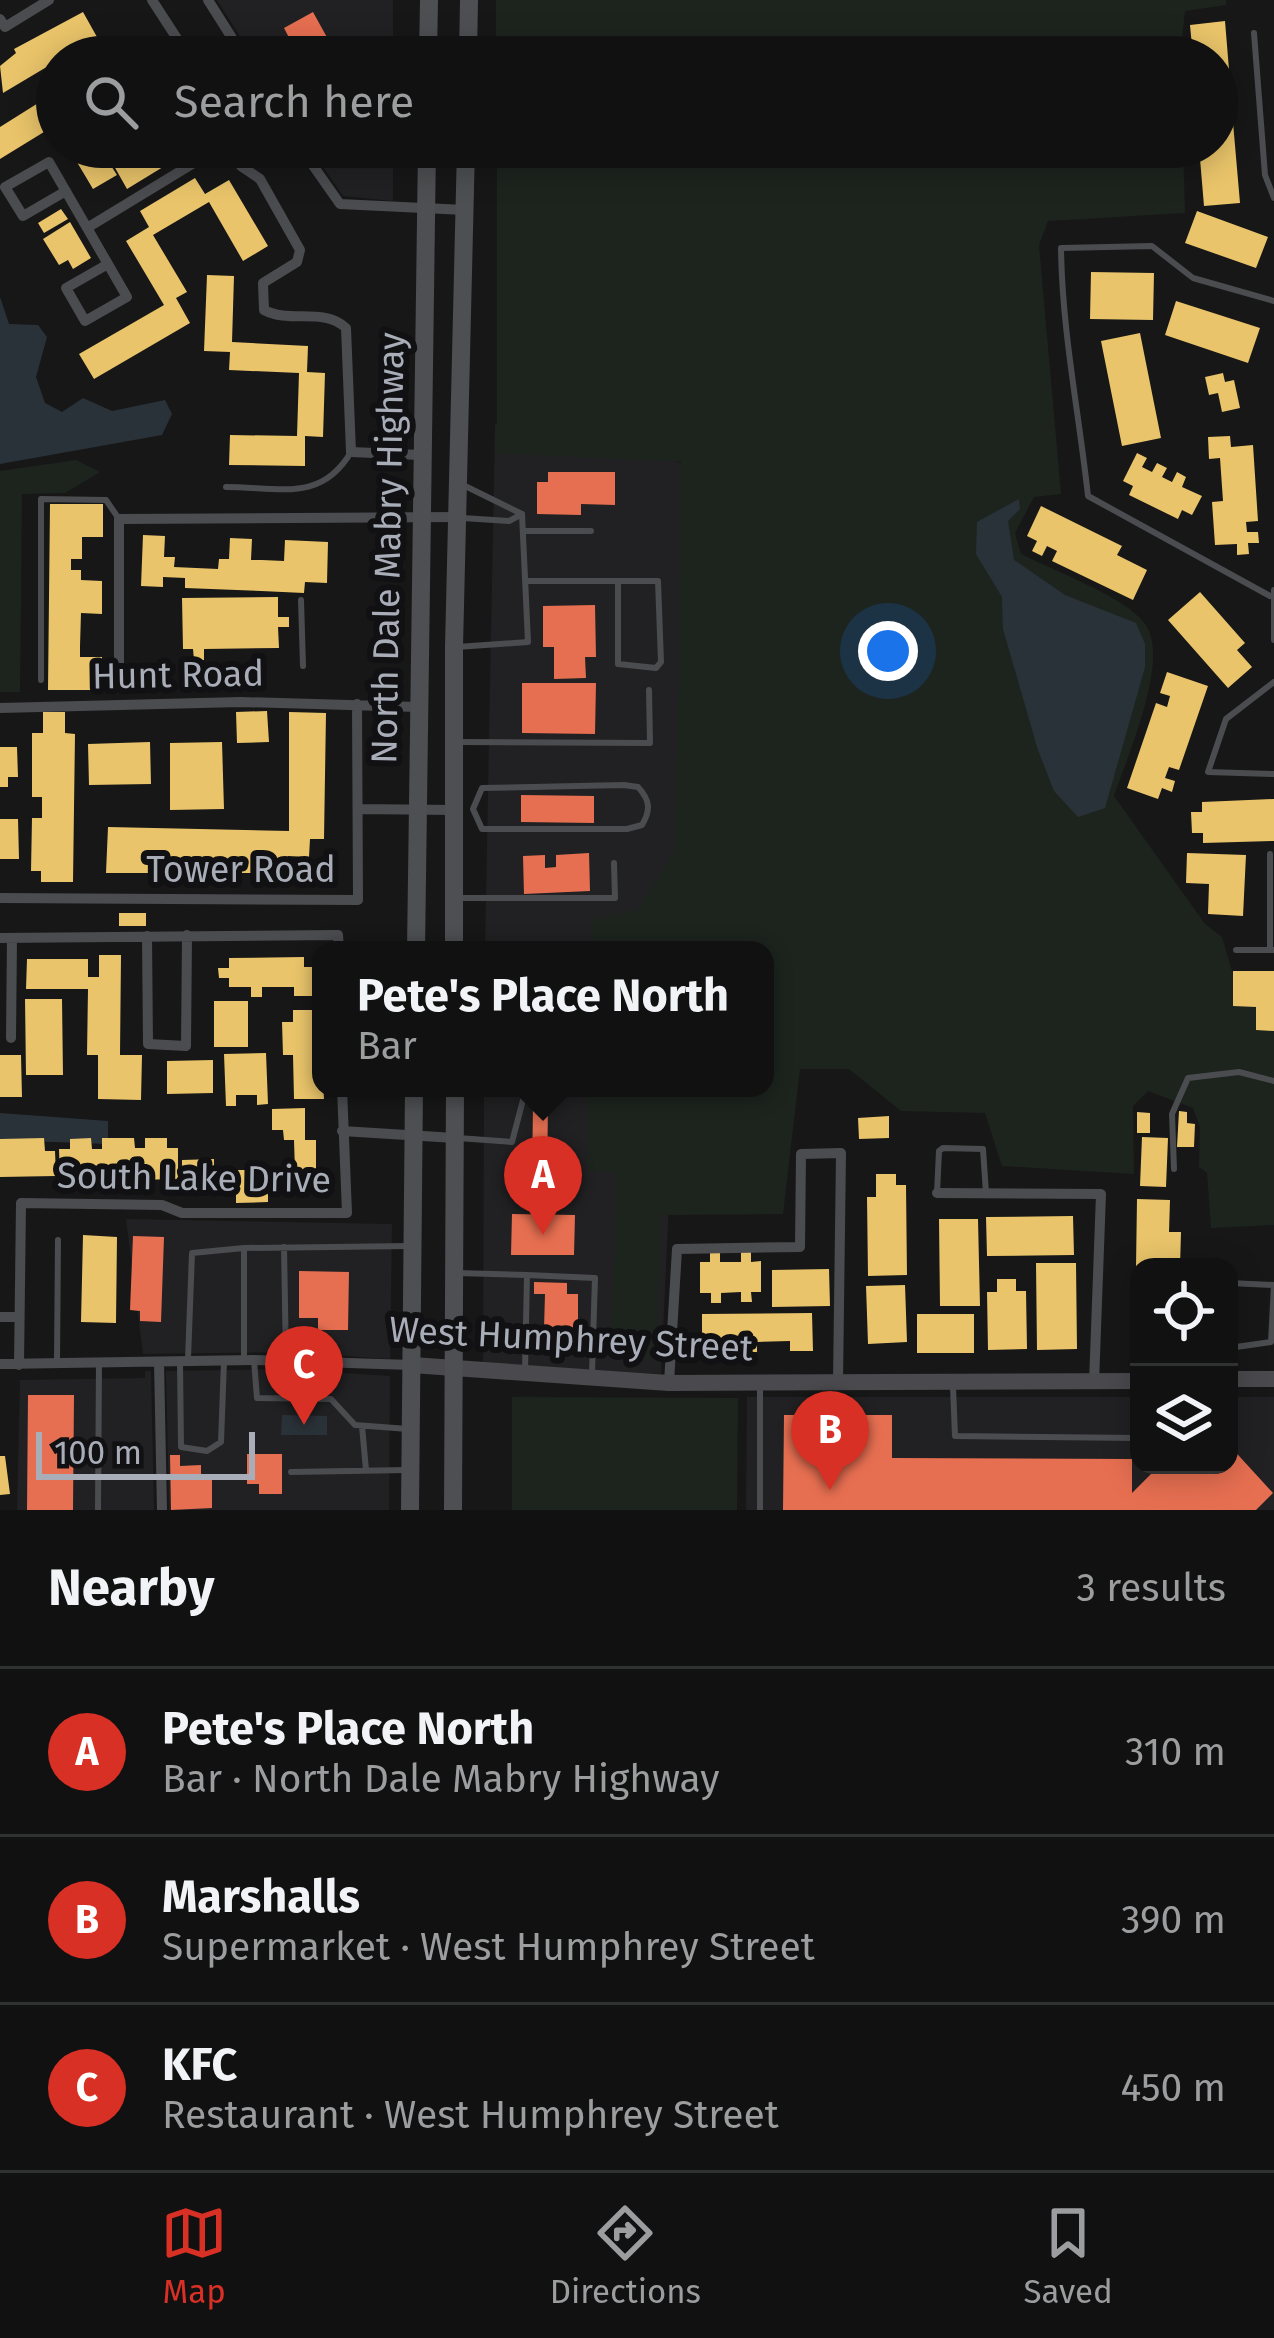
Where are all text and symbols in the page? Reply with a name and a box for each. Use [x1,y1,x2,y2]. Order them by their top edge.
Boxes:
search box [36,36,1238,168]
icon: search [78,69,144,135]
text: Search here [174,75,414,129]
street label: North Dale Mabry Highway [362,332,414,764]
your location [858,621,918,681]
street label: Hunt Road [92,652,264,698]
street label: Tower Road [146,848,336,892]
popup [312,941,774,1097]
text: Pete's Place North [357,969,729,1023]
text: Bar [357,1023,417,1069]
pin: A [504,1136,582,1235]
street label: South Lake Drive [57,1154,331,1202]
map controls [1130,1258,1238,1474]
button: locate [1130,1258,1238,1366]
street label: West Humphrey Street [388,1307,754,1371]
pin: C [265,1326,343,1425]
button: layers [1130,1366,1238,1474]
pin: B [791,1391,869,1490]
scale bar [36,1426,255,1479]
text: 100 m [54,1433,142,1473]
text: Nearby [48,1557,214,1619]
text: 3 results [1076,1565,1226,1611]
text: Pete's Place North [162,1702,534,1756]
text: A [75,1729,99,1775]
text: 310 m [1125,1729,1226,1775]
text: Bar · North Dale Mabry Highway [162,1756,719,1802]
text: Marshalls [162,1870,360,1924]
text: B [75,1897,99,1943]
text: 390 m [1121,1897,1226,1943]
text: Supermarket · West Humphrey Street [162,1924,815,1970]
text: KFC [162,2038,237,2092]
text: C [76,2065,98,2111]
text: 450 m [1121,2065,1226,2111]
text: Restaurant · West Humphrey Street [162,2092,779,2138]
tab: Map [161,2200,227,2312]
tab: Directions [550,2200,701,2312]
tab: Saved [1023,2200,1113,2312]

